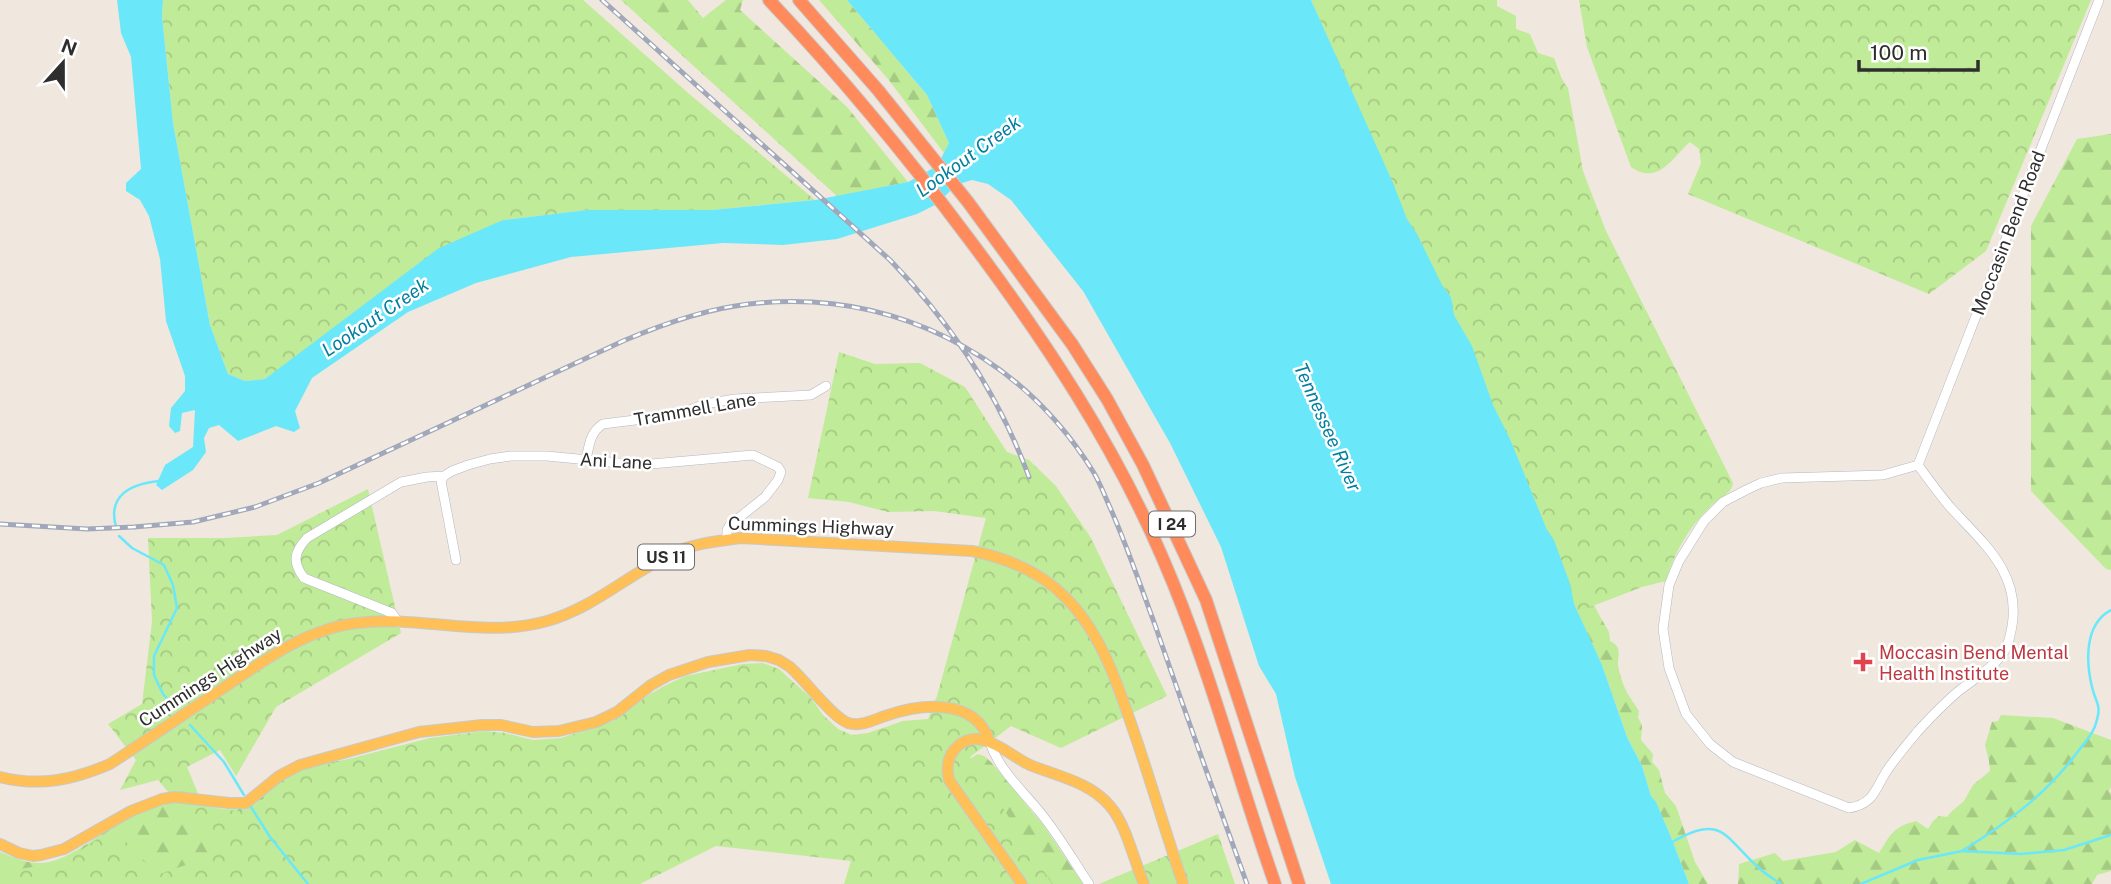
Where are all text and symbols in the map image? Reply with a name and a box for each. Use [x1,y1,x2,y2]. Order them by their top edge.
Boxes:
north arrow [28,28,98,98]
scale bar [1859,28,1978,72]
text: N [58,34,80,60]
text: 100 m [1870,40,1927,65]
water label: Lookout Creek [911,110,1025,201]
street label: Moccasin Bend Road [1967,148,2049,318]
water label: Lookout Creek [317,273,433,361]
water label: Tennessee River [1290,359,1366,495]
street label: Trammell Lane [632,388,758,430]
street label: Ani Lane [579,449,653,473]
road number: I 24 [1149,512,1195,537]
street label: Cummings Highway [728,513,895,539]
road number: US 11 [638,544,694,570]
street label: Cummings Highway [135,623,286,731]
place label: Moccasin Bend Mental Health Institute [1879,642,2069,684]
marker: Moccasin Bend Mental Health Institute [1853,652,1873,672]

